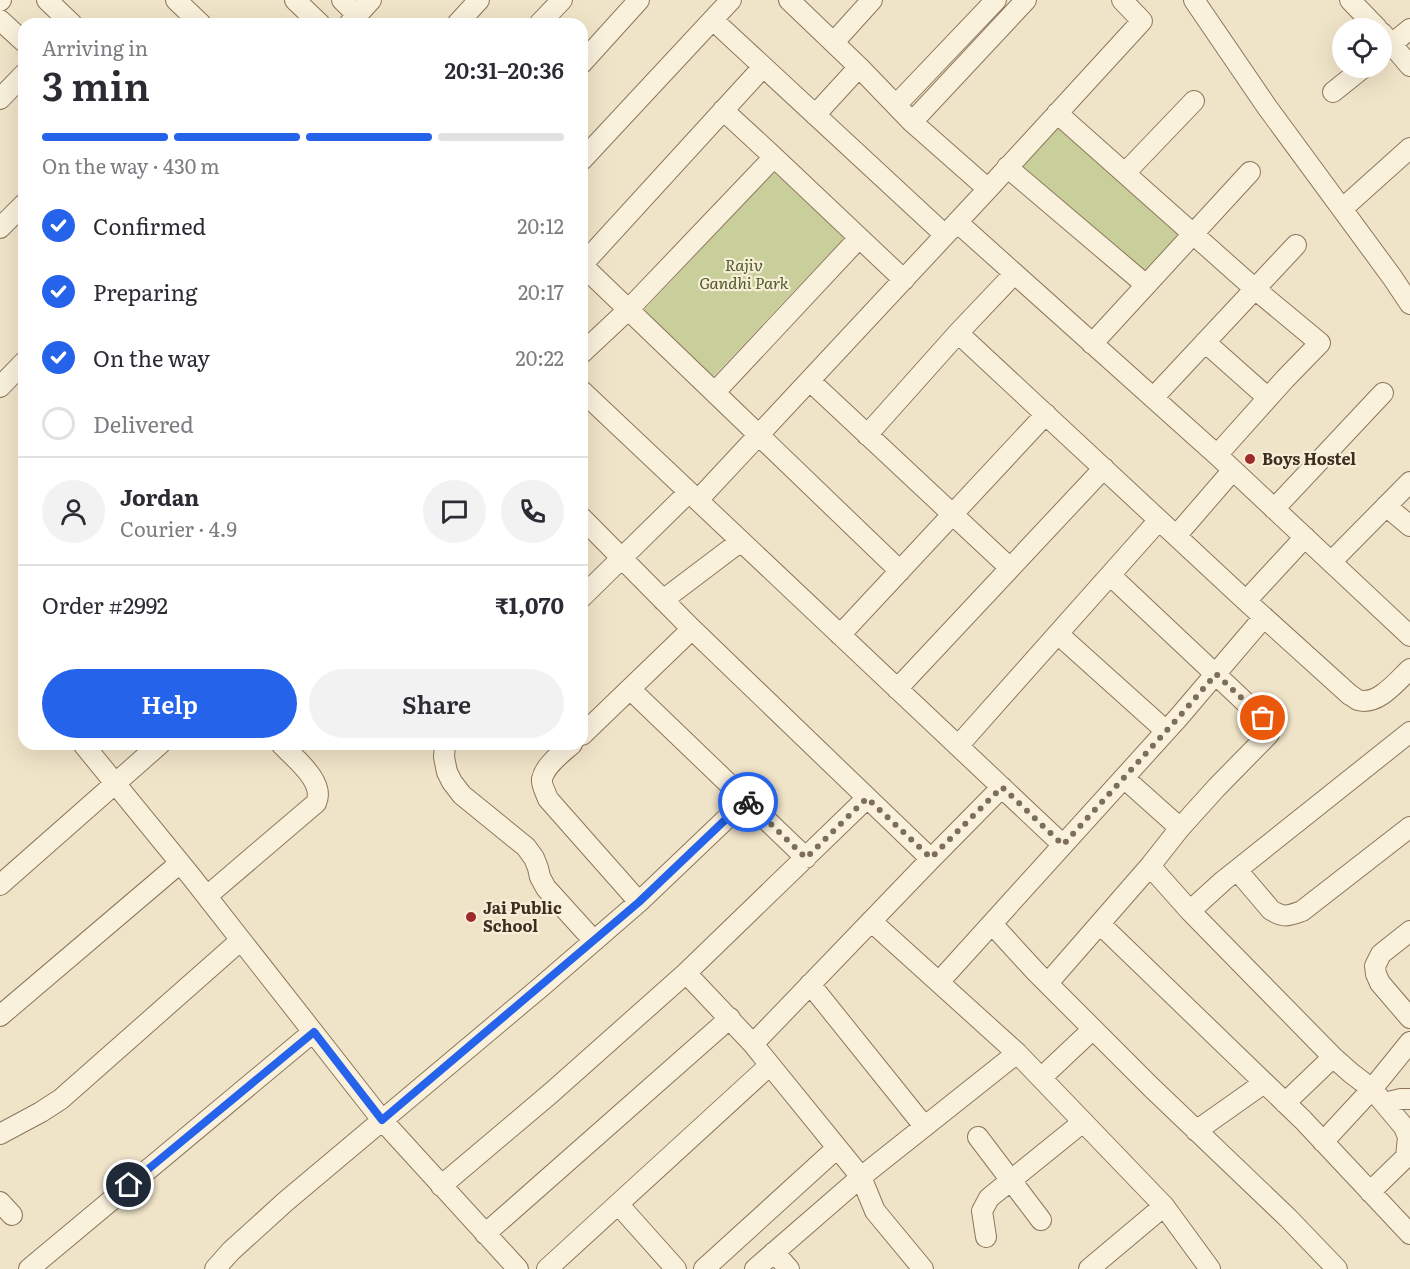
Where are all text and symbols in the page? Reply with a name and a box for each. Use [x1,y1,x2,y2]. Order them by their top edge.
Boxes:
map controls [1332,18,1392,78]
button: locate [1332,18,1392,78]
text: Arriving in [42,32,148,62]
text: 20:31–20:36 [444,53,564,86]
text: 3 min [42,55,150,113]
text: On the way · 430 m [42,150,220,180]
icon: check [42,209,75,242]
text: Confirmed [93,209,206,242]
text: 20:12 [517,210,564,240]
park label: Rajiv Gandhi Park [699,252,789,294]
icon: check [42,275,75,308]
text: Preparing [93,275,197,308]
text: 20:17 [518,276,564,306]
icon: check [42,341,75,374]
text: On the way [93,341,210,374]
text: 20:22 [516,342,564,372]
text: Delivered [93,407,194,440]
place label: Boys Hostel [1262,446,1356,470]
marker: Boys Hostel [1243,452,1257,466]
button: person [42,480,105,543]
text: Jordan [120,480,199,513]
button: chat [423,480,486,543]
button: phone [501,480,564,543]
text: Courier · 4.9 [120,513,237,543]
text: Order #2992 [42,588,168,621]
text: ₹1,070 [495,588,564,621]
button: Help [42,669,297,738]
button: Share [309,669,564,738]
pin [1237,692,1288,743]
icon: bag [1246,701,1279,734]
courier [718,772,778,832]
icon: bike [732,786,765,819]
place label: Jai Public School [483,895,562,937]
marker: Jai Public School [464,910,478,924]
pin [103,1159,154,1210]
icon: home [112,1168,145,1201]

